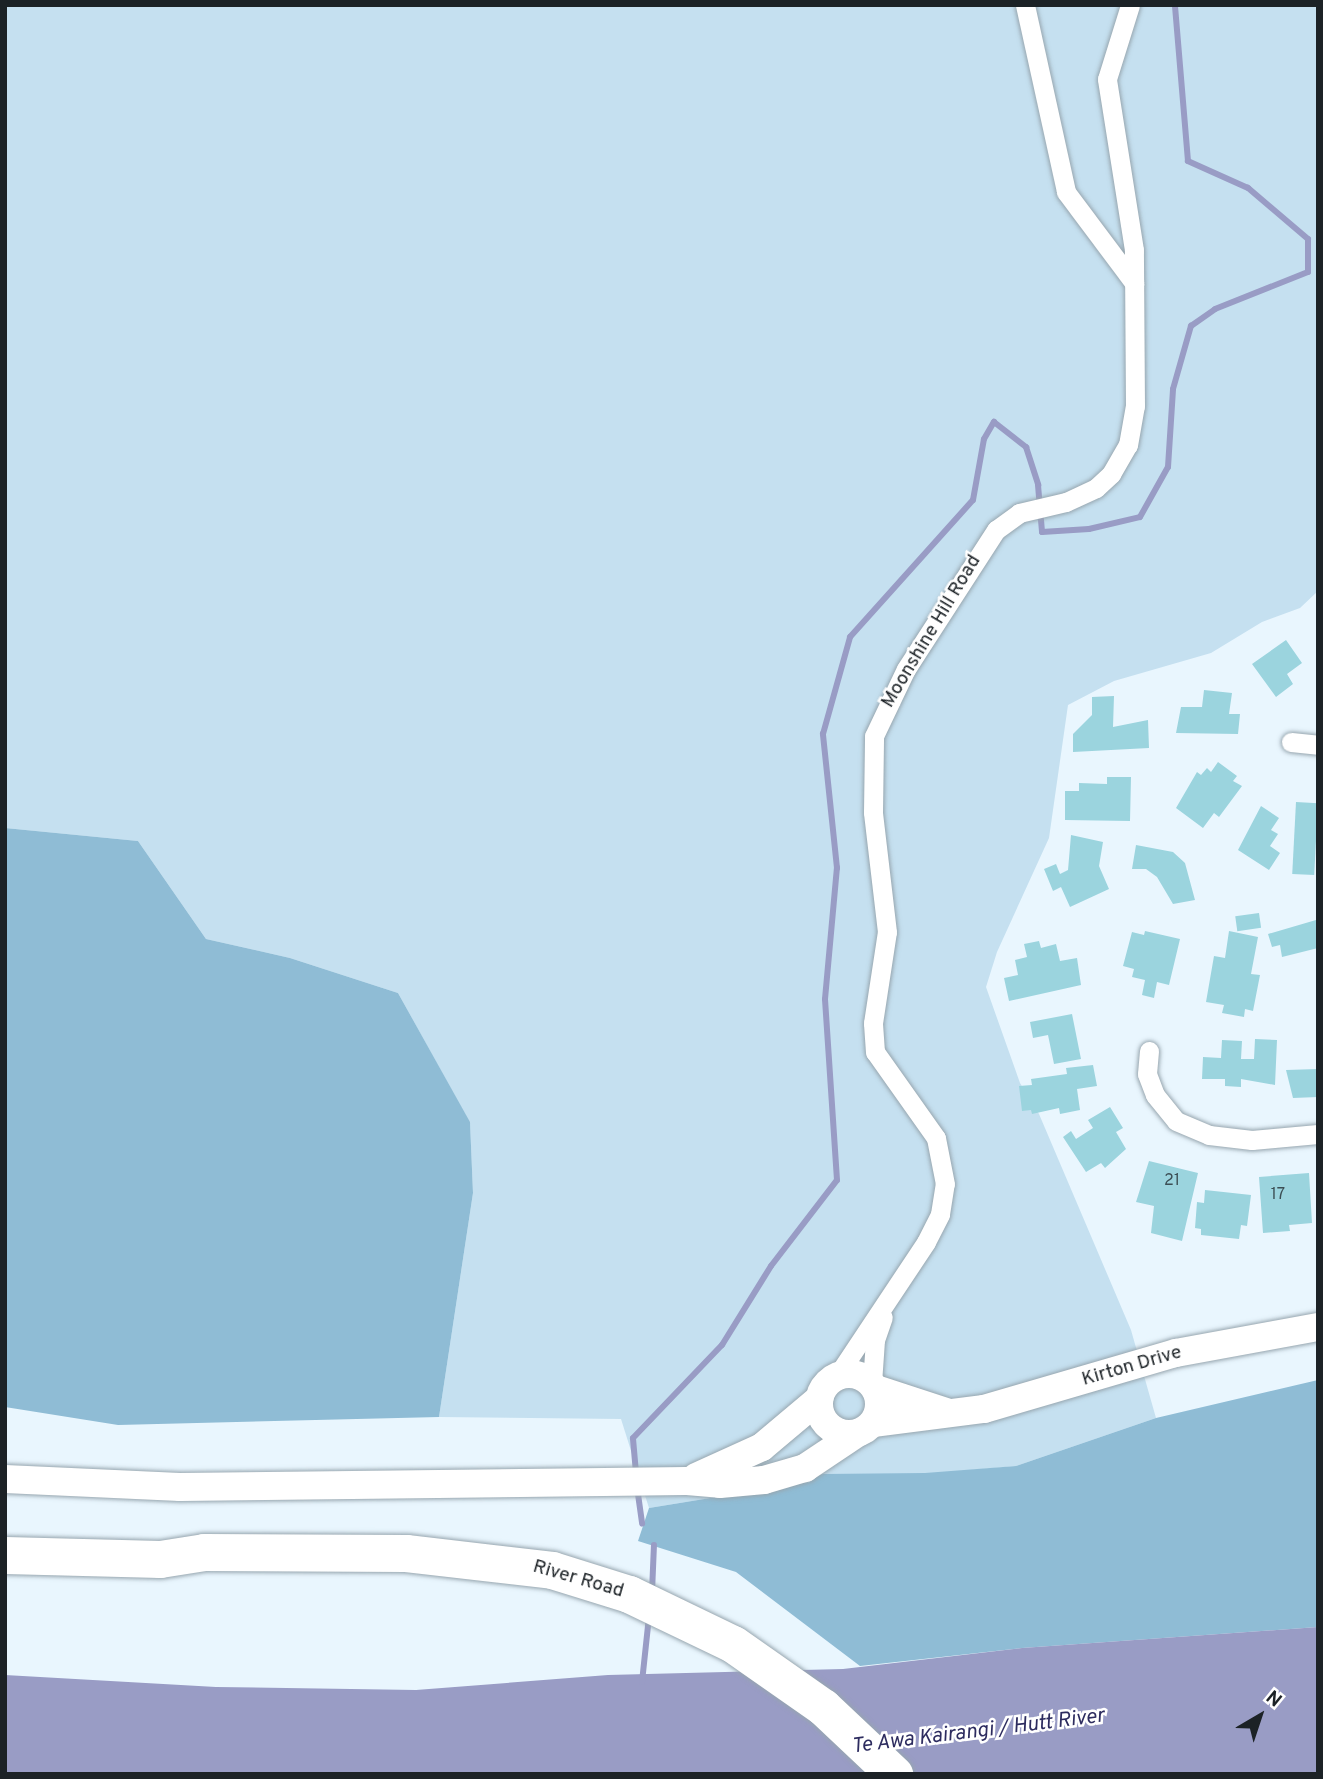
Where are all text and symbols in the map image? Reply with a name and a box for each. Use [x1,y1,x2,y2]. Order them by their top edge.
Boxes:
street label: Moonshine Hill Road [877,552,987,712]
house number: 21 [1164,1171,1180,1191]
house number: 17 [1271,1185,1285,1205]
street label: Kirton Drive [1079,1342,1185,1392]
street label: River Road [530,1556,626,1604]
north arrow [1225,1681,1295,1751]
text: N [1260,1686,1286,1713]
water label: Te Awa Kairangi / Hutt River [850,1704,1106,1760]

